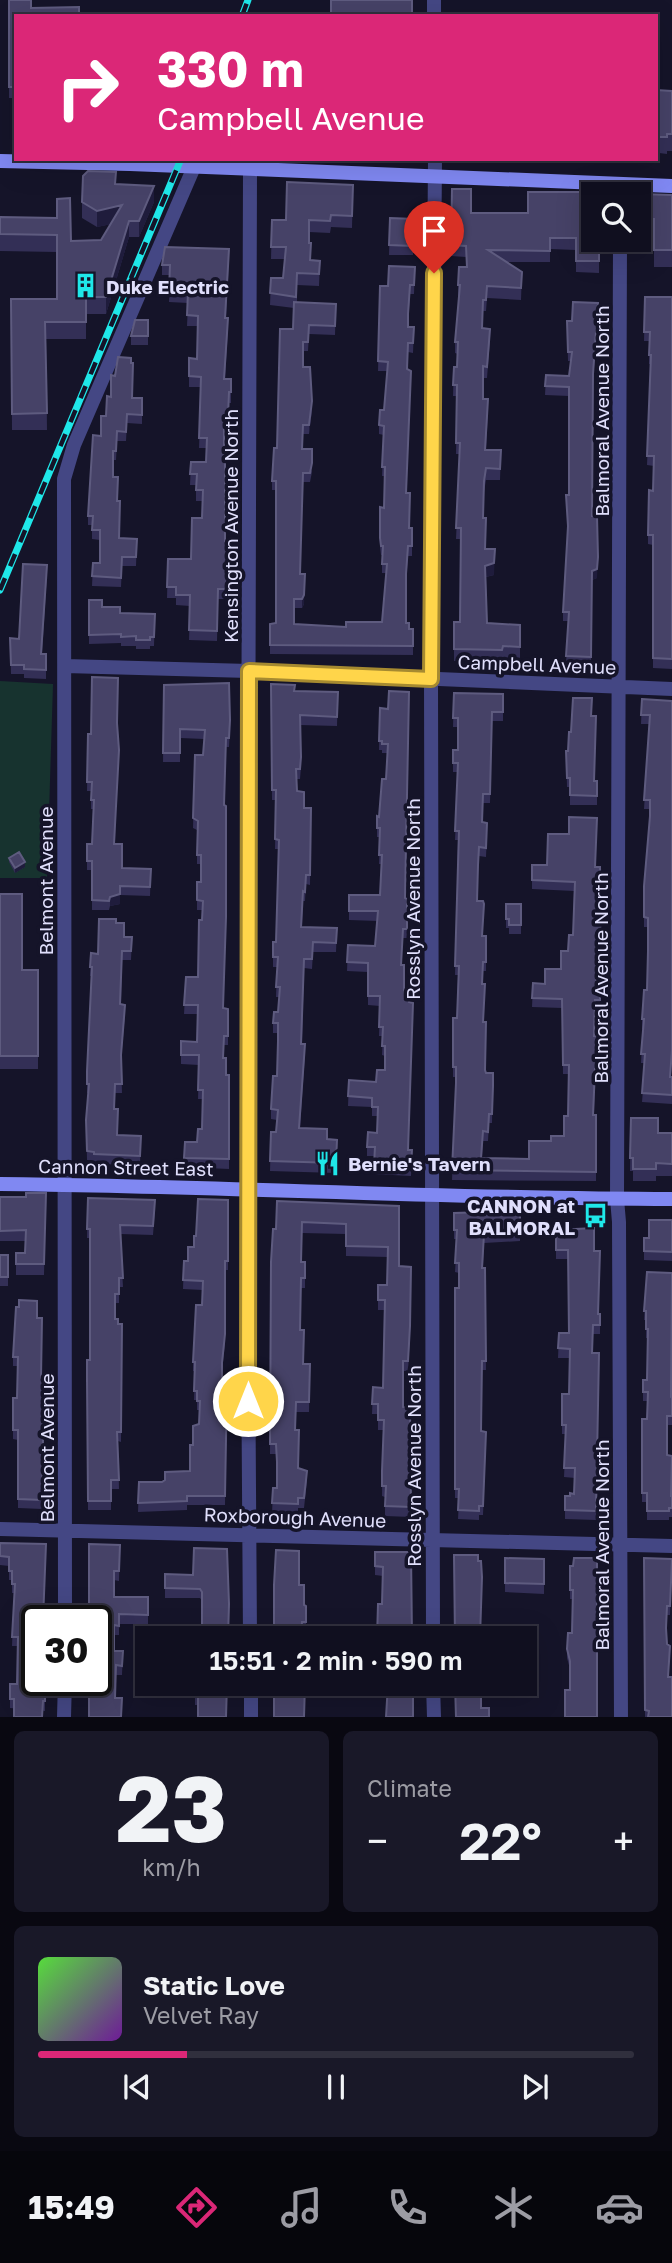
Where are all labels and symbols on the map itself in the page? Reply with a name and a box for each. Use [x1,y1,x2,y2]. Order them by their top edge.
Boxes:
pin [404,201,464,273]
building icon: Duke Electric [72,272,100,300]
place label: Duke Electric [106,275,229,298]
street label: Balmoral Avenue North [590,305,613,517]
street label: Kensington Avenue North [219,409,242,643]
street label: Campbell Avenue [457,650,617,678]
street label: Rosslyn Avenue North [401,798,424,1000]
street label: Belmont Avenue [34,807,57,955]
street label: Balmoral Avenue North [589,872,612,1084]
restaurant icon: Bernie's Tavern [314,1149,342,1177]
place label: Bernie's Tavern [348,1152,490,1175]
street label: Cannon Street East [38,1154,214,1180]
place label: CANNON at BALMORAL [467,1194,575,1239]
bus stop icon: CANNON at BALMORAL [581,1202,609,1230]
position arrow [211,1364,285,1438]
street label: Rosslyn Avenue North [402,1365,425,1567]
street label: Belmont Avenue [35,1374,58,1522]
street label: Balmoral Avenue North [590,1439,613,1651]
street label: Roxborough Avenue [203,1502,387,1532]
speed limit sign: 30 [21,1605,112,1696]

